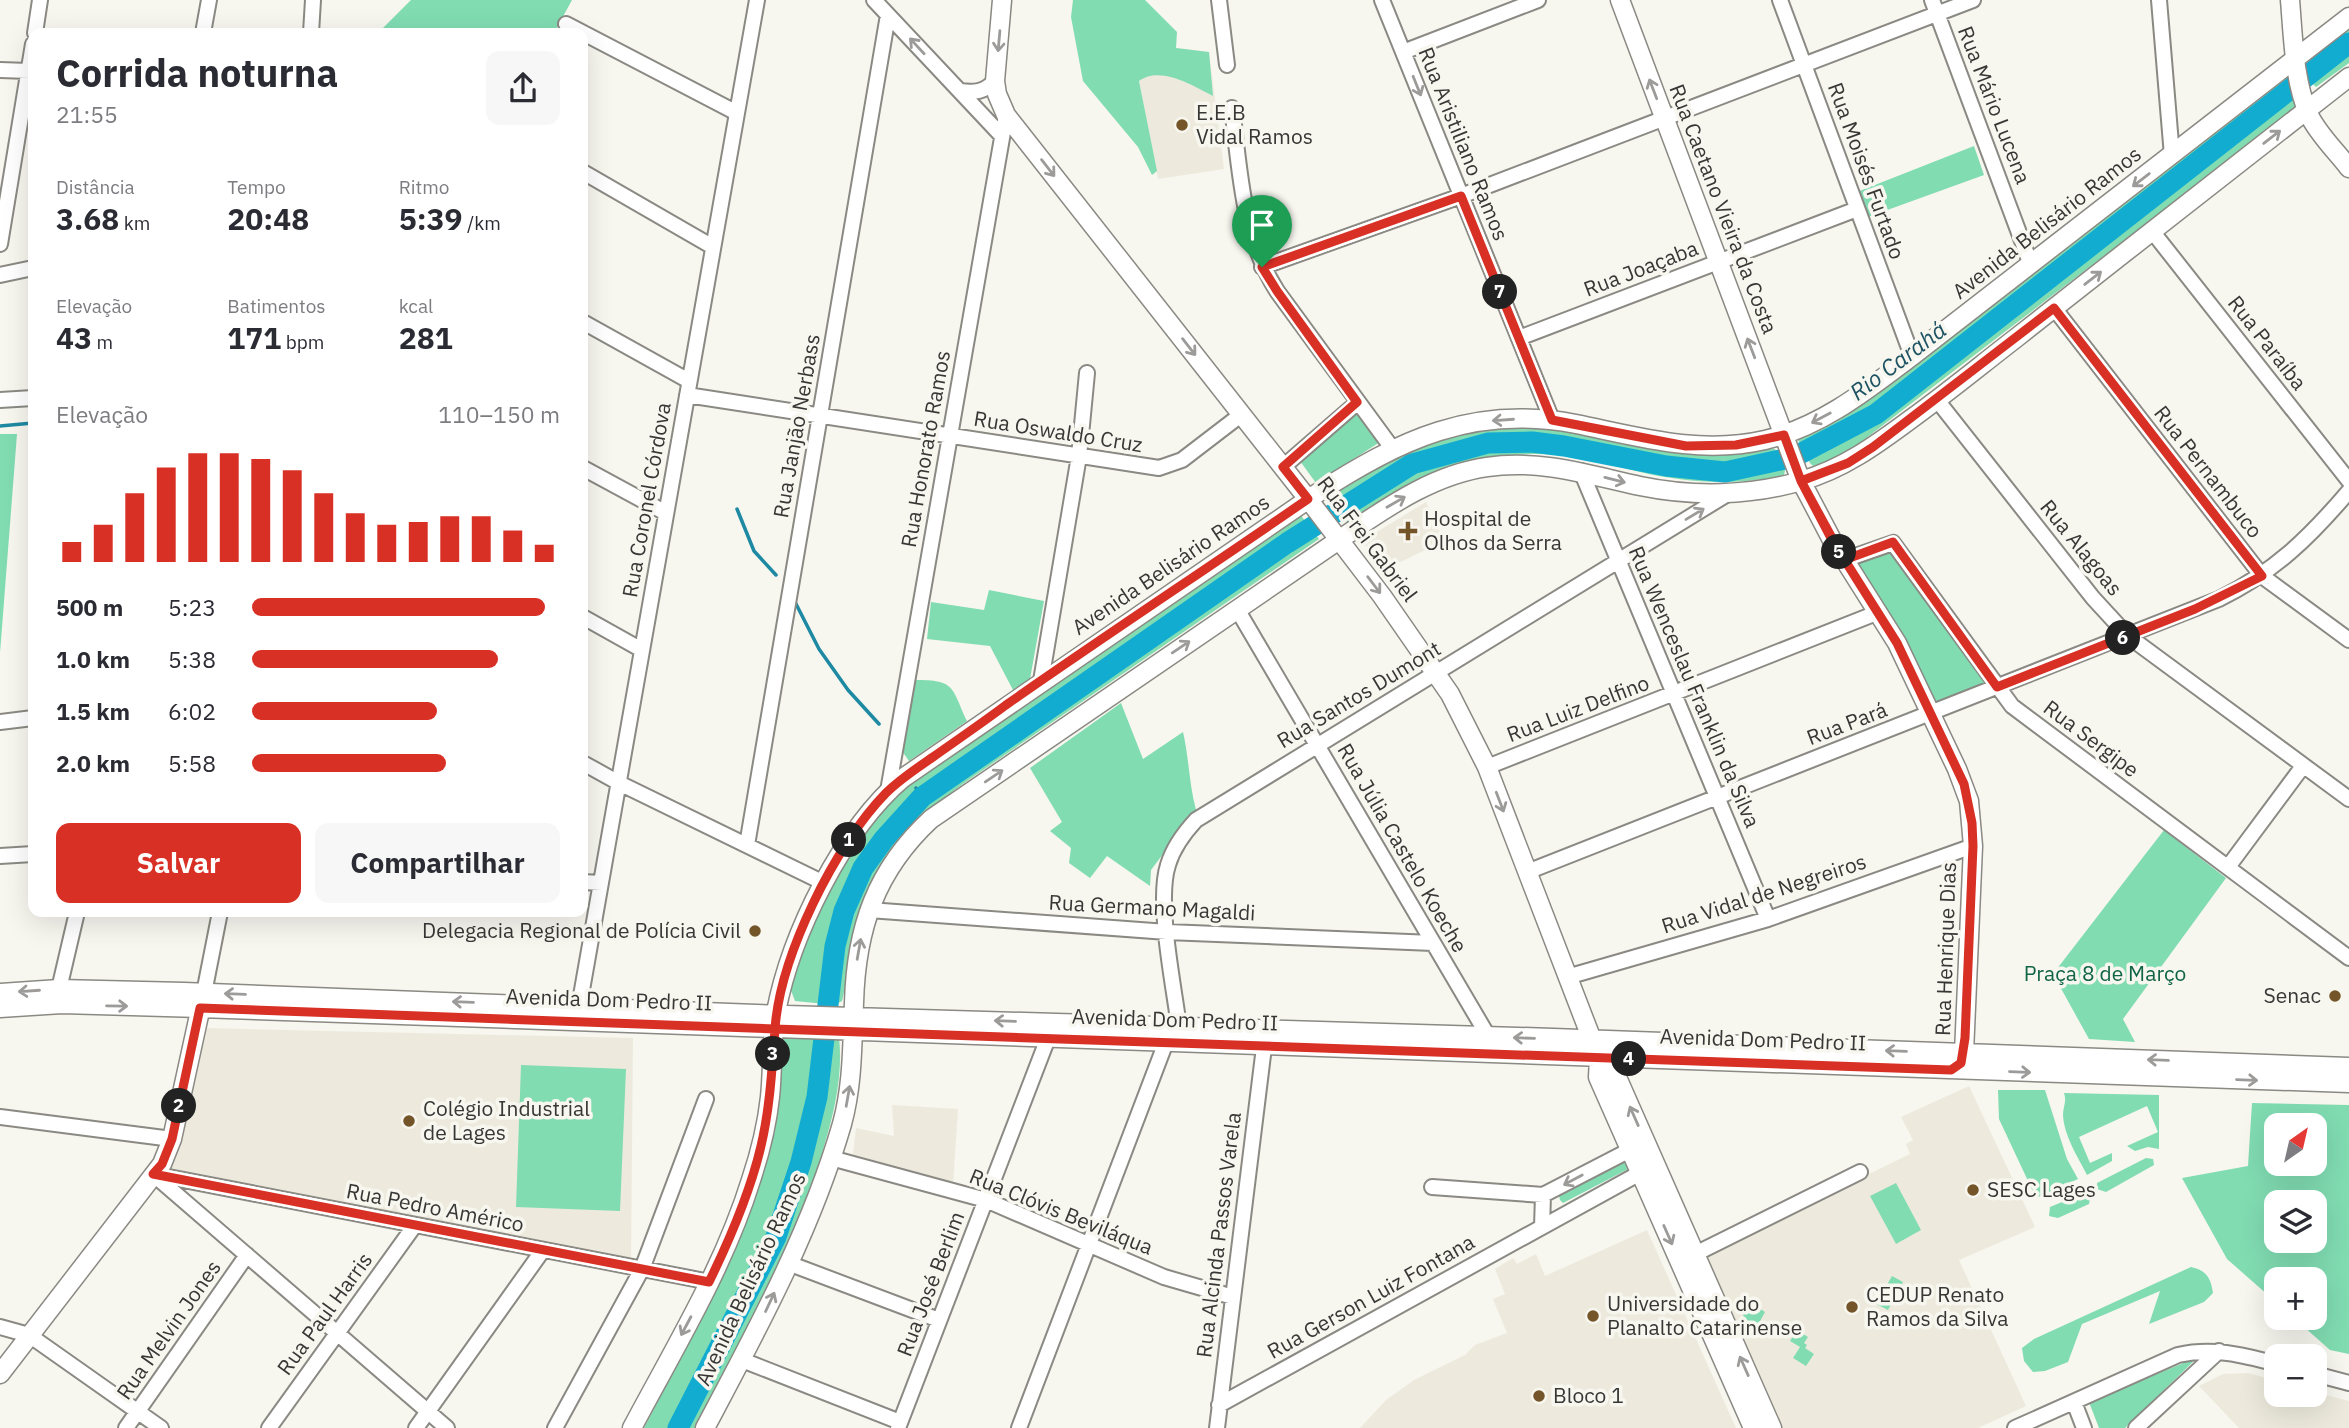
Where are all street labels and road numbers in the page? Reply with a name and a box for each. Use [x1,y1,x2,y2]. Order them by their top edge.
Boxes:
street label: Rua Mário Lucena [1952,22,2038,188]
street label: Rua Aristiliano Ramos [1412,43,1516,244]
street label: Rua Moisés Furtado [1822,78,1912,263]
street label: Rua Caetano Vieira da Costa [1663,80,1784,337]
street label: Avenida Belisário Ramos [1946,140,2147,305]
street label: Rua Joaçaba [1579,233,1702,303]
street label: Rua Paraíba [2222,289,2314,395]
street label: Rua Janjão Nerbass [766,332,826,520]
street label: Rua Honorato Ramos [894,348,956,549]
street label: Rua Pernambuco [2148,399,2269,543]
street label: Rua Coronel Córdova [615,400,677,599]
street label: Rua Oswaldo Cruz [972,404,1145,458]
street label: Rua Frei Gabriel [1311,470,1424,607]
street label: Avenida Belisário Ramos [1066,488,1275,641]
street label: Rua Alagoas [2034,493,2129,601]
street label: Rua Wenceslau Franklin da Silva [1623,542,1767,832]
street label: Rua Santos Dumont [1271,634,1446,754]
street label: Rua Luiz Delfino [1502,668,1653,748]
street label: Rua Sergipe [2038,693,2145,783]
street label: Rua Pará [1802,695,1891,751]
street label: Rua Júlia Castelo Koeche [1331,738,1474,957]
street label: Rua Vidal de Negreiros [1658,847,1870,939]
street label: Rua Henrique Dias [1928,861,1962,1036]
street label: Rua Germano Magaldi [1048,888,1256,926]
street label: Avenida Dom Pedro II [505,981,713,1017]
street label: Avenida Dom Pedro II [1071,1001,1279,1037]
street label: Avenida Dom Pedro II [1659,1021,1867,1057]
street label: Rua Alcinda Passos Varela [1189,1110,1247,1359]
street label: Rua Clóvis Beviláqua [965,1161,1157,1261]
street label: Avenida Belisário Ramos [688,1167,812,1390]
street label: Rua Pedro Américo [344,1176,526,1238]
street label: Rua José Berlim [890,1207,971,1360]
street label: Rua Gerson Luiz Fontana [1262,1227,1479,1365]
street label: Rua Paul Harris [270,1247,378,1380]
street label: Rua Melvin Jones [110,1254,227,1405]

